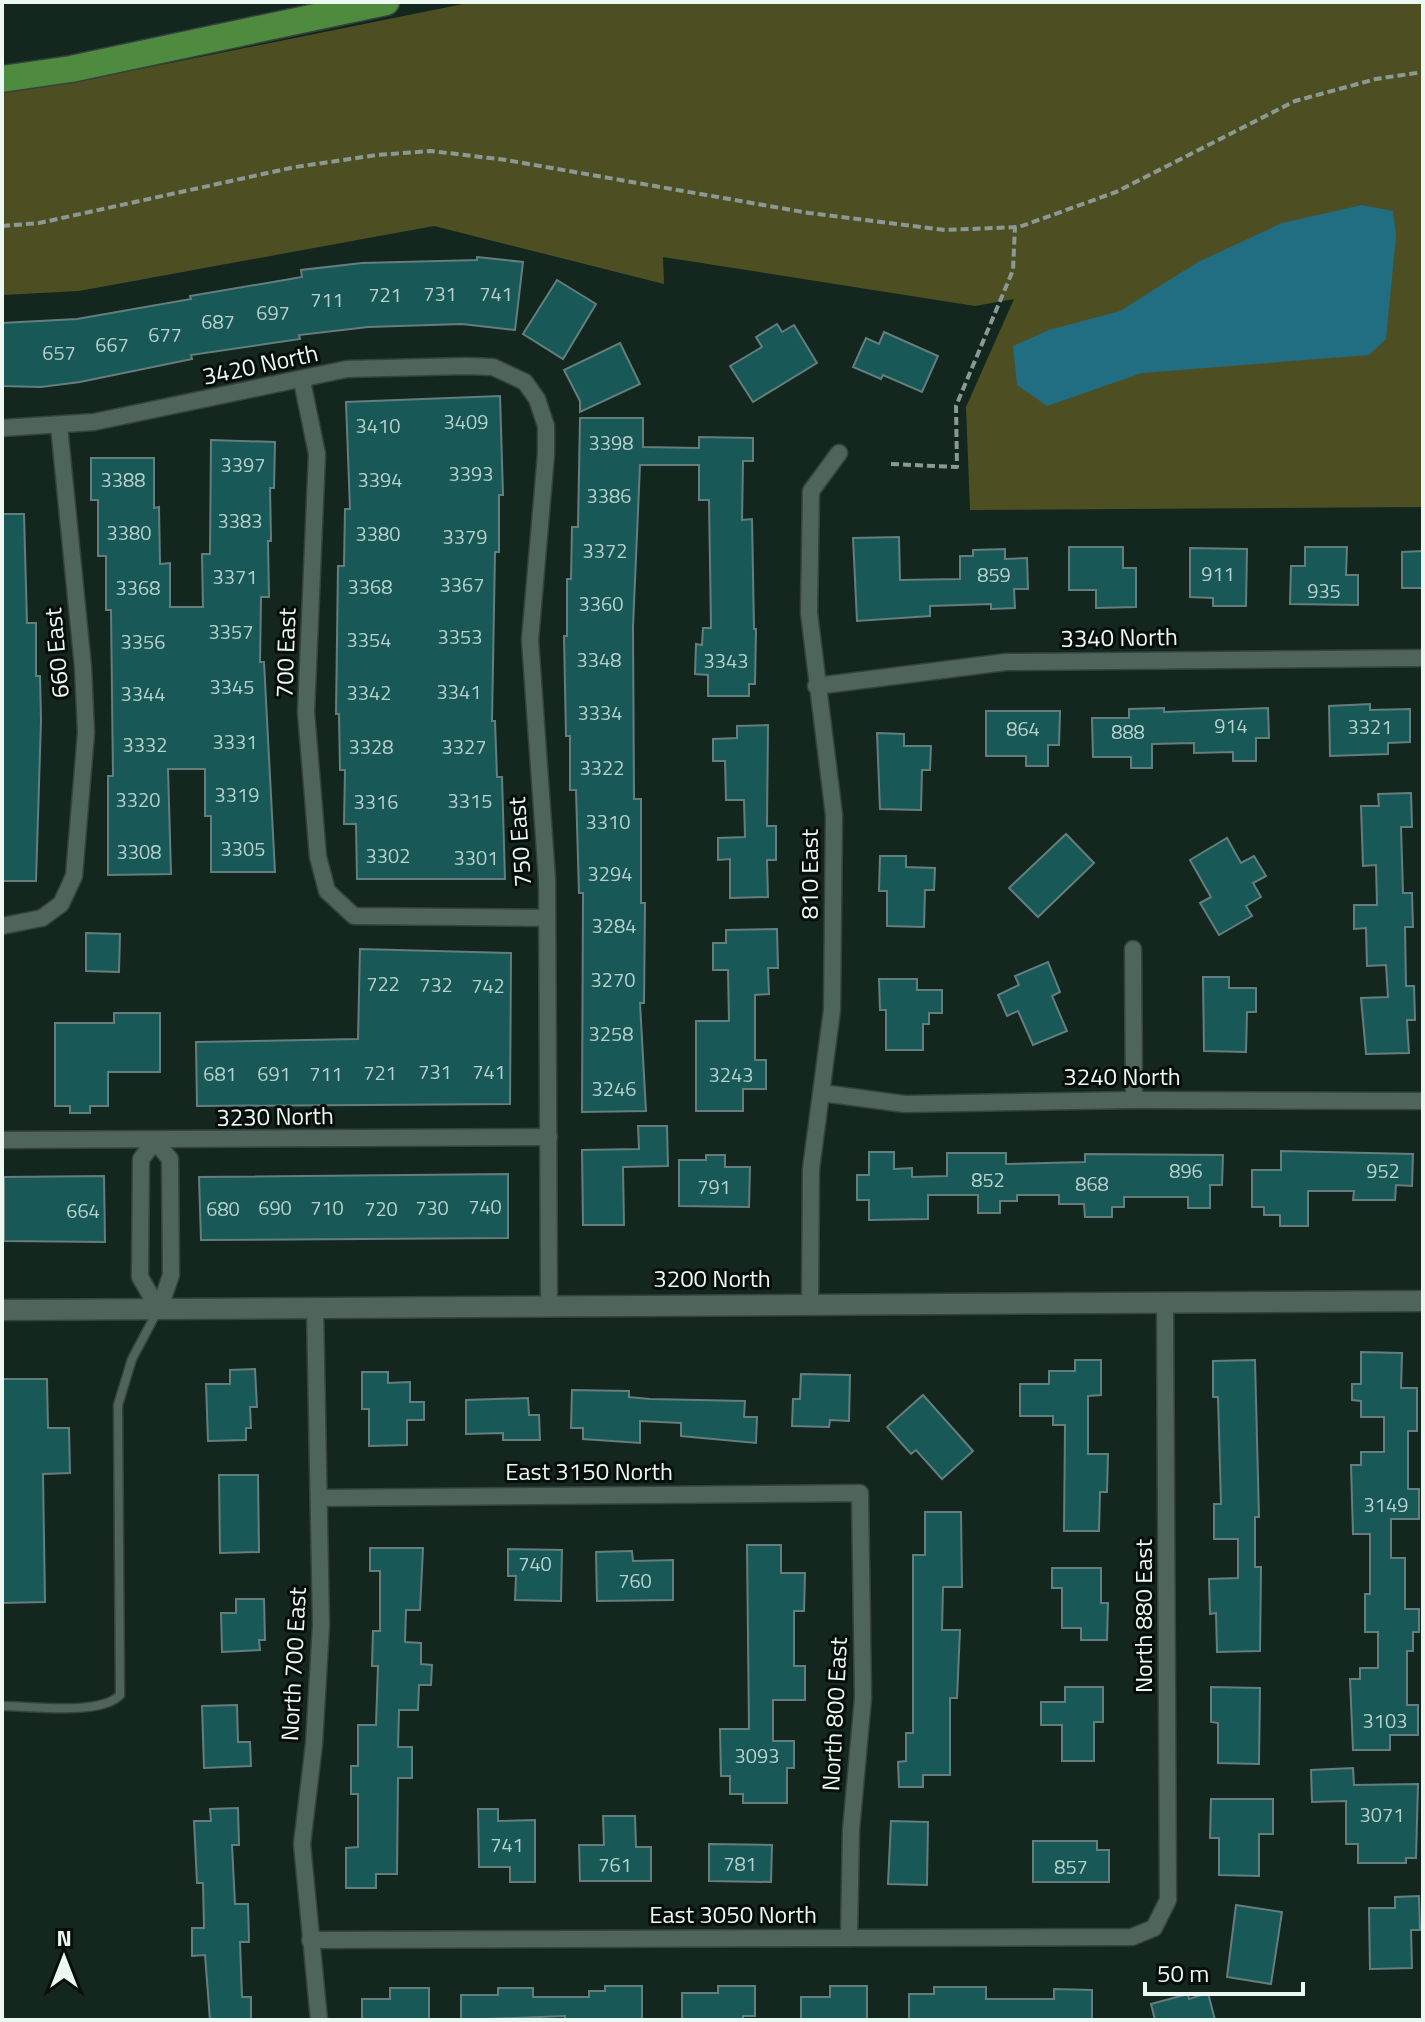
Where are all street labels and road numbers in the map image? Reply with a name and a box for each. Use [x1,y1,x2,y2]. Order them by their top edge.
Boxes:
street label: 3420 North [199,334,321,394]
street label: 660 East [34,606,78,700]
street label: 700 East [265,607,305,699]
street label: 3340 North [1060,618,1178,656]
street label: 750 East [498,795,540,888]
street label: 810 East [791,828,827,919]
street label: 3240 North [1063,1058,1181,1094]
street label: 3230 North [216,1097,334,1135]
street label: 3200 North [653,1260,771,1296]
street label: East 3150 North [505,1453,673,1489]
street label: North 880 East [1125,1538,1161,1693]
street label: North 700 East [271,1586,315,1742]
street label: North 800 East [812,1636,856,1792]
street label: East 3050 North [649,1896,817,1932]

